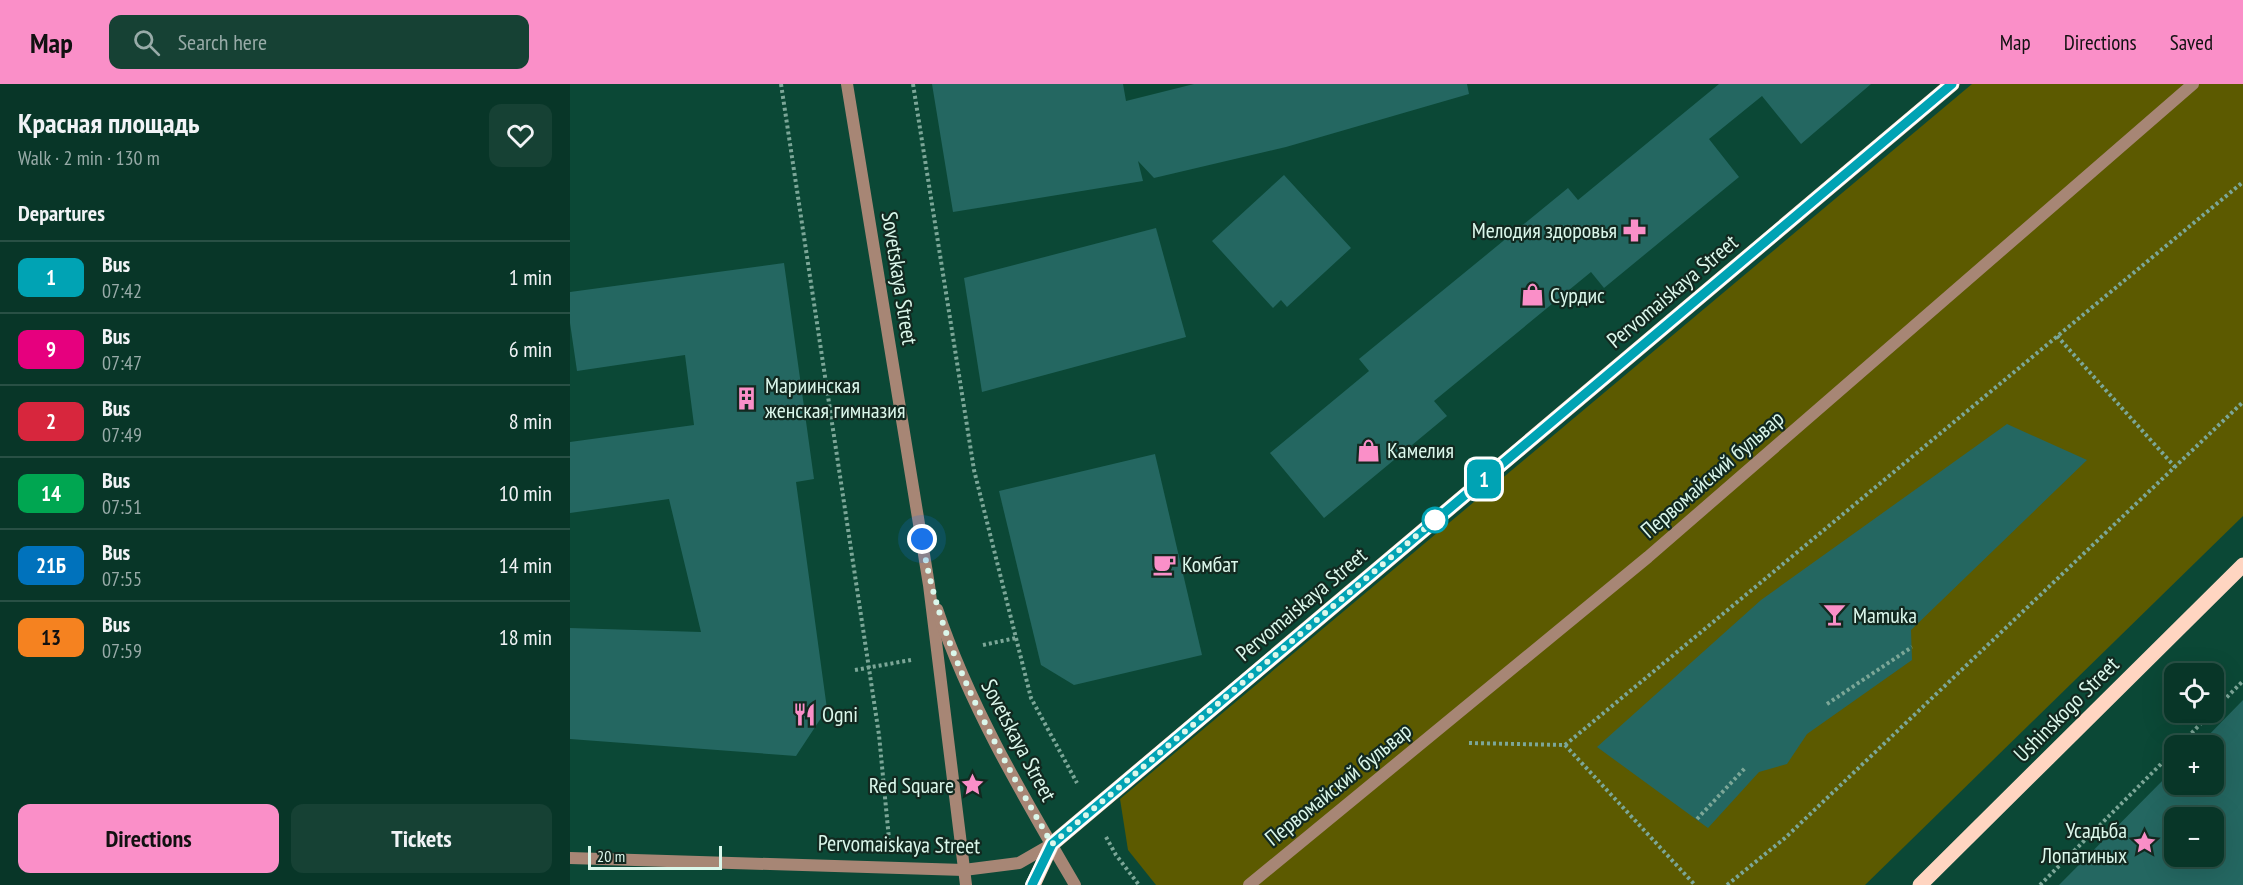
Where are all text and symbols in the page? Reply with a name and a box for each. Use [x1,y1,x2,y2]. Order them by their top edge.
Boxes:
search box [109,15,529,69]
text: Map [30,24,73,61]
icon: search [130,26,163,59]
text: Search here [178,28,267,56]
text: Map [2000,29,2031,56]
text: Directions [2064,29,2137,56]
text: Saved [2170,29,2213,56]
text: Красная площадь [18,104,200,141]
button: heart [489,104,552,167]
text: Walk · 2 min · 130 m [18,145,160,171]
text: Departures [18,199,105,227]
street label: Sovetskaya Street [876,209,924,347]
place label: Мелодия здоровья [1472,216,1617,244]
pharmacy icon: Мелодия здоровья [1622,217,1648,243]
street label: Pervomaiskaya Street [1601,228,1743,354]
text: Bus [102,250,130,278]
text: 1 min [509,263,552,291]
text: 1 [46,264,56,291]
text: 07:42 [102,278,142,304]
place label: Сурдис [1550,281,1605,309]
shop icon: Сурдис [1519,282,1545,308]
text: Bus [102,322,130,350]
text: 6 min [509,335,552,363]
text: 9 [46,336,56,363]
text: 07:47 [102,350,142,376]
place label: Мариинская женская гимназия [765,371,906,424]
building icon: Мариинская женская гимназия [734,385,760,411]
text: Bus [102,394,130,422]
street label: Первомайский бульвар [1635,404,1789,544]
text: 8 min [509,407,552,435]
text: 2 [46,408,56,435]
text: 07:49 [102,422,142,448]
place label: Камелия [1387,436,1454,464]
shop icon: Камелия [1356,437,1382,463]
line badge: 1 [1464,460,1504,498]
text: Bus [102,466,130,494]
text: 1 [1479,466,1489,493]
text: 10 min [499,479,552,507]
text: 14 [41,480,61,507]
text: 07:51 [102,494,142,520]
unlabelled marker [1422,507,1448,533]
your location [907,524,937,554]
text: Bus [102,538,130,566]
street label: Pervomaiskaya Street [1230,541,1372,667]
place label: Комбат [1182,550,1239,578]
text: 14 min [499,551,552,579]
cafe icon: Комбат [1151,551,1177,577]
text: 21Б [36,552,66,579]
text: 07:55 [102,566,142,592]
place label: Mamuka [1853,601,1917,629]
bar icon: Mamuka [1822,602,1848,628]
text: Bus [102,610,130,638]
text: 18 min [499,623,552,651]
text: 13 [41,624,61,651]
text: 07:59 [102,638,142,664]
street label: Ushinskogo Street [2007,650,2125,768]
map controls [2164,663,2224,867]
button: locate [2164,663,2224,723]
street label: Sovetskaya Street [975,674,1063,806]
place label: Ogni [822,700,858,728]
restaurant icon: Ogni [791,701,817,727]
street label: Первомайский бульвар [1259,716,1417,852]
button: + [2164,735,2224,795]
place label: Red Square [869,771,954,799]
place icon: Red Square [959,772,985,798]
button: Directions [18,804,279,873]
button: Tickets [291,804,552,873]
button: − [2164,807,2224,867]
place label: Усадьба Лопатиных [2040,816,2127,869]
street label: Pervomaiskaya Street [818,829,980,859]
place icon: Усадьба Лопатиных [2132,830,2158,856]
scale bar [588,843,722,870]
text: 20 m [597,846,625,866]

